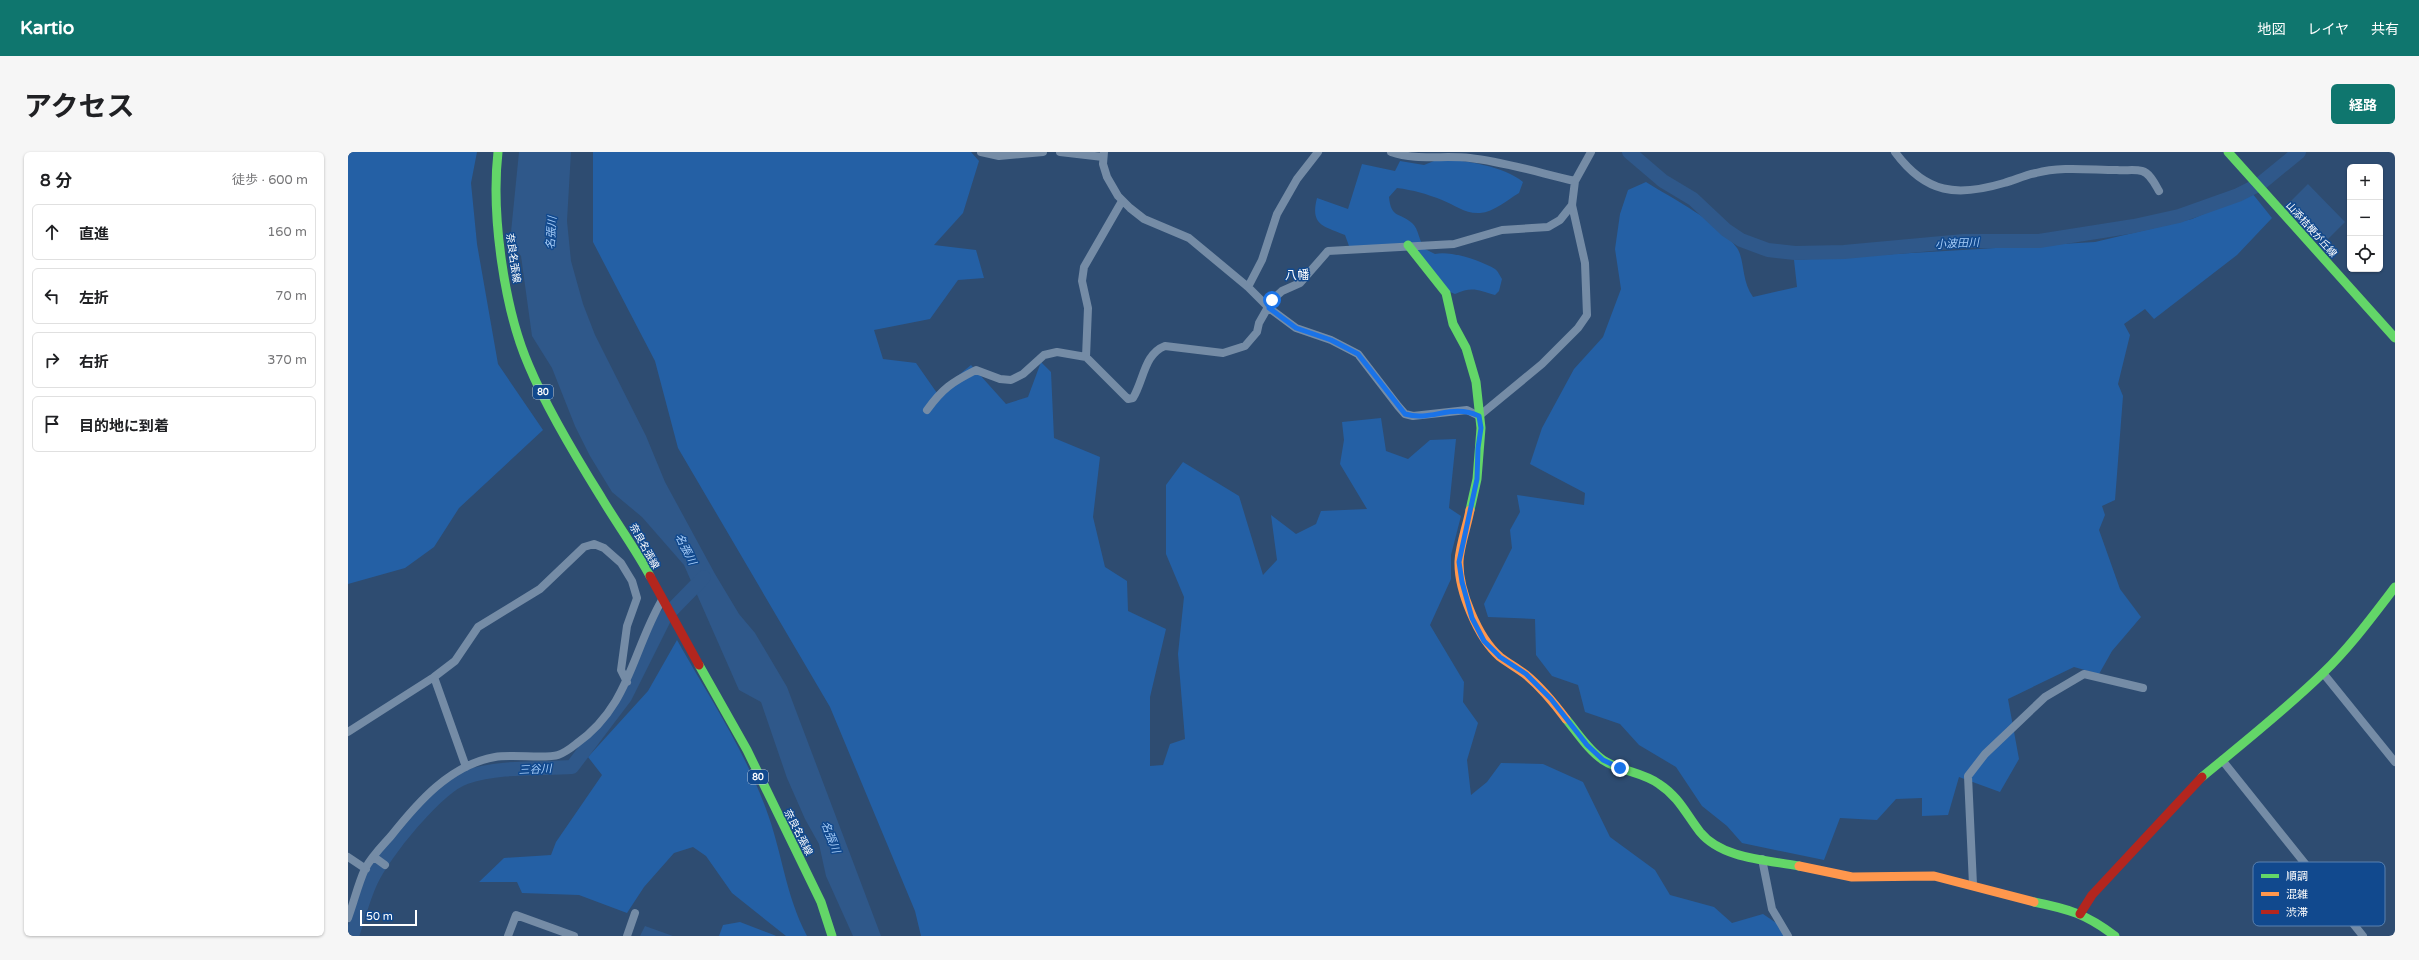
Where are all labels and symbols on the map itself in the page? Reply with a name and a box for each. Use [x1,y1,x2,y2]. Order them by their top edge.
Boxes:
street label: 山添桔梗が丘線 [2283,200,2339,260]
water label: 名張川 [544,215,559,250]
street label: 奈良名張線 [504,233,522,284]
water label: 小波田川 [1935,236,1980,251]
district label: 八幡 [1285,268,1309,282]
route start [1263,291,1281,309]
road number: 80 [533,385,553,399]
street label: 奈良名張線 [627,522,661,571]
water label: 名張川 [672,532,699,568]
route end [1611,759,1629,777]
water label: 三谷川 [518,762,553,777]
road number: 80 [748,770,768,784]
street label: 奈良名張線 [781,807,815,857]
water label: 名張川 [819,819,843,856]
legend [2253,862,2385,926]
text: 順調 [2286,870,2308,883]
text: 混雑 [2286,888,2308,901]
text: 渋滞 [2286,906,2308,919]
scale bar [360,908,417,927]

